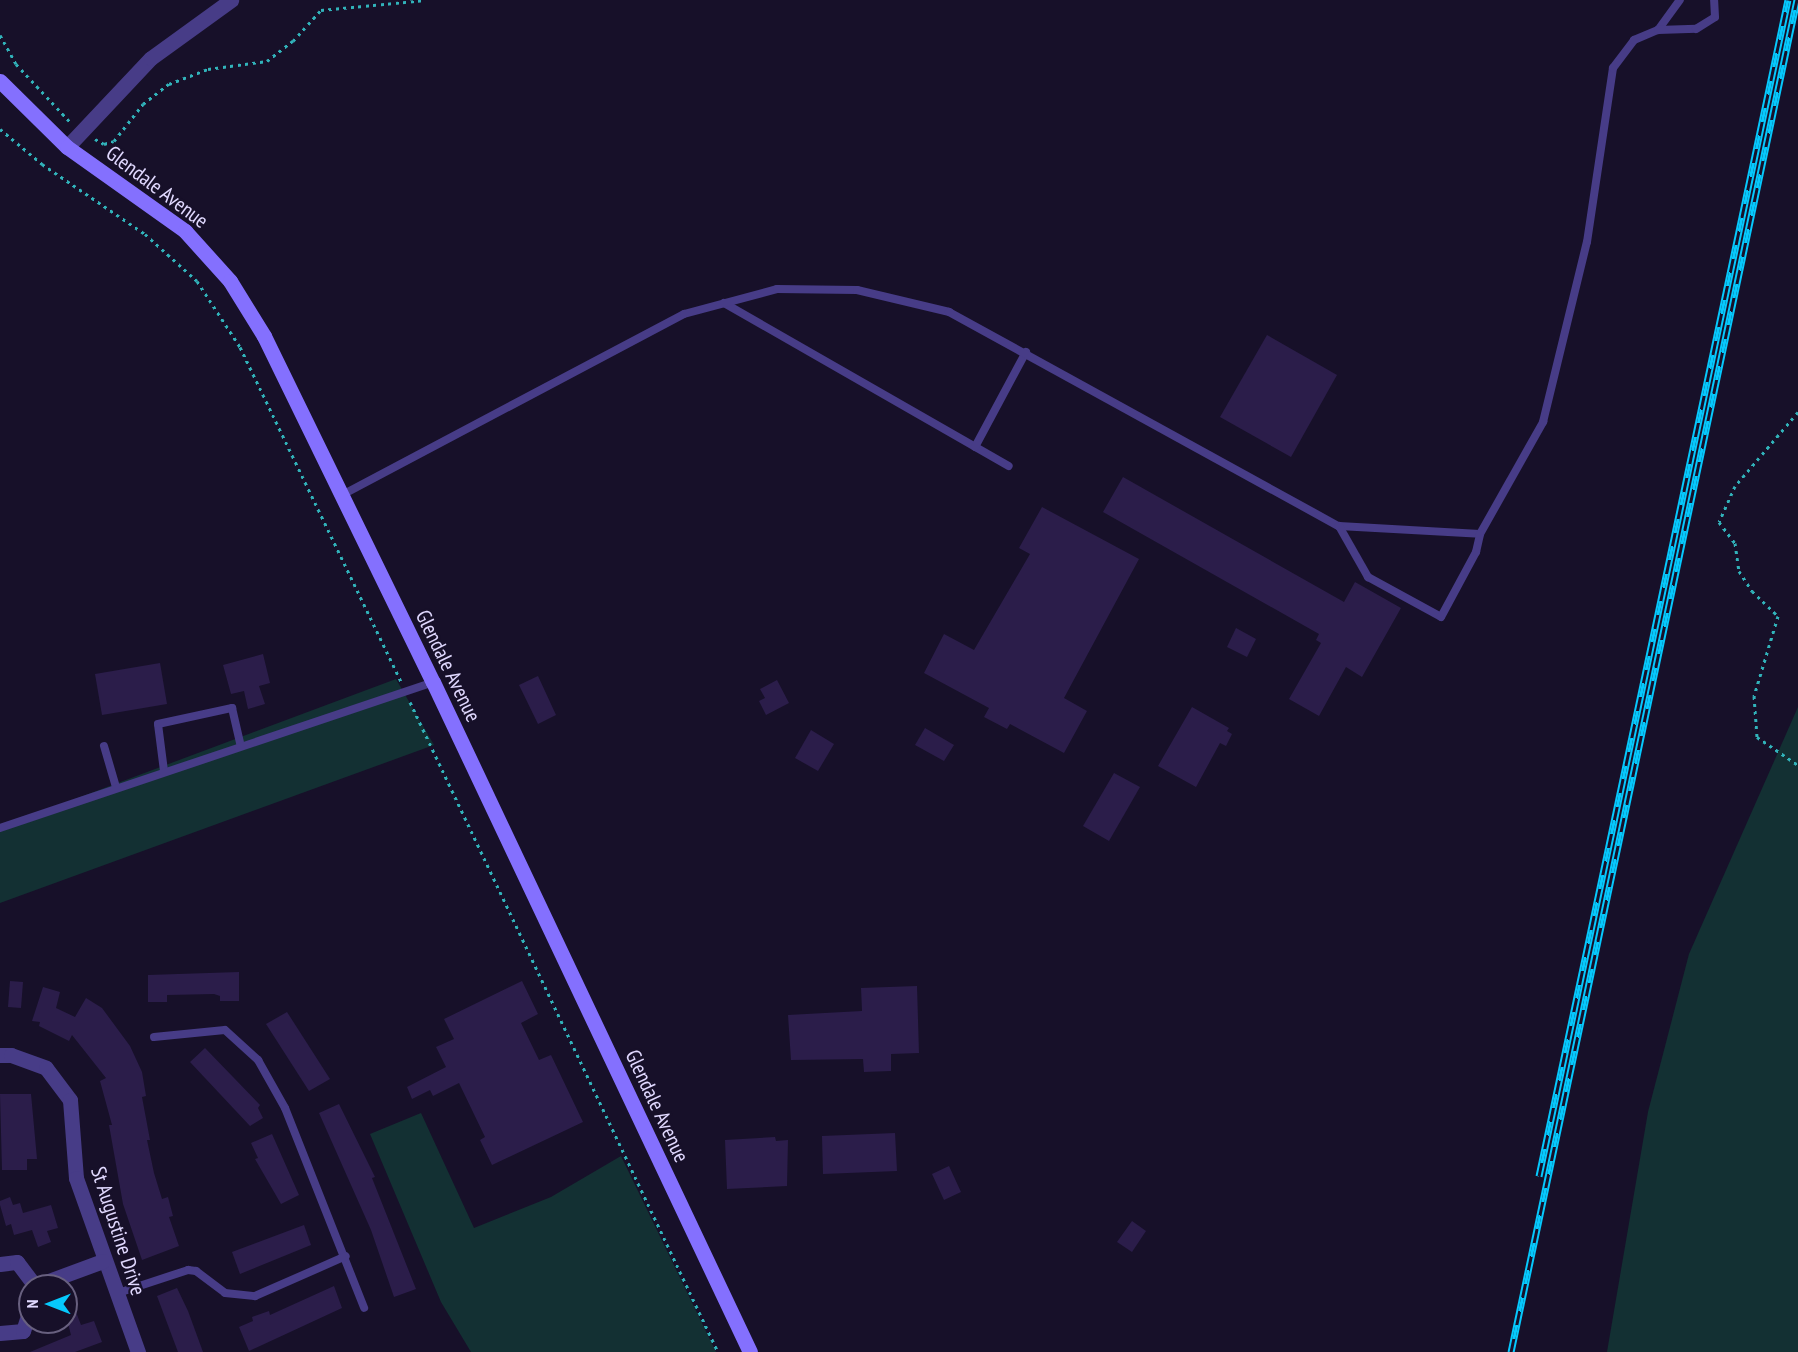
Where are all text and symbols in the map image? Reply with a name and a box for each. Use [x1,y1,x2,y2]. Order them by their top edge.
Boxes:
street label: Glendale Avenue [101,140,213,234]
street label: Glendale Avenue [410,606,486,726]
street label: Glendale Avenue [620,1046,694,1166]
street label: St Augustine Drive [85,1163,151,1299]
north arrow [18,1274,78,1334]
text: N [22,1300,42,1308]

